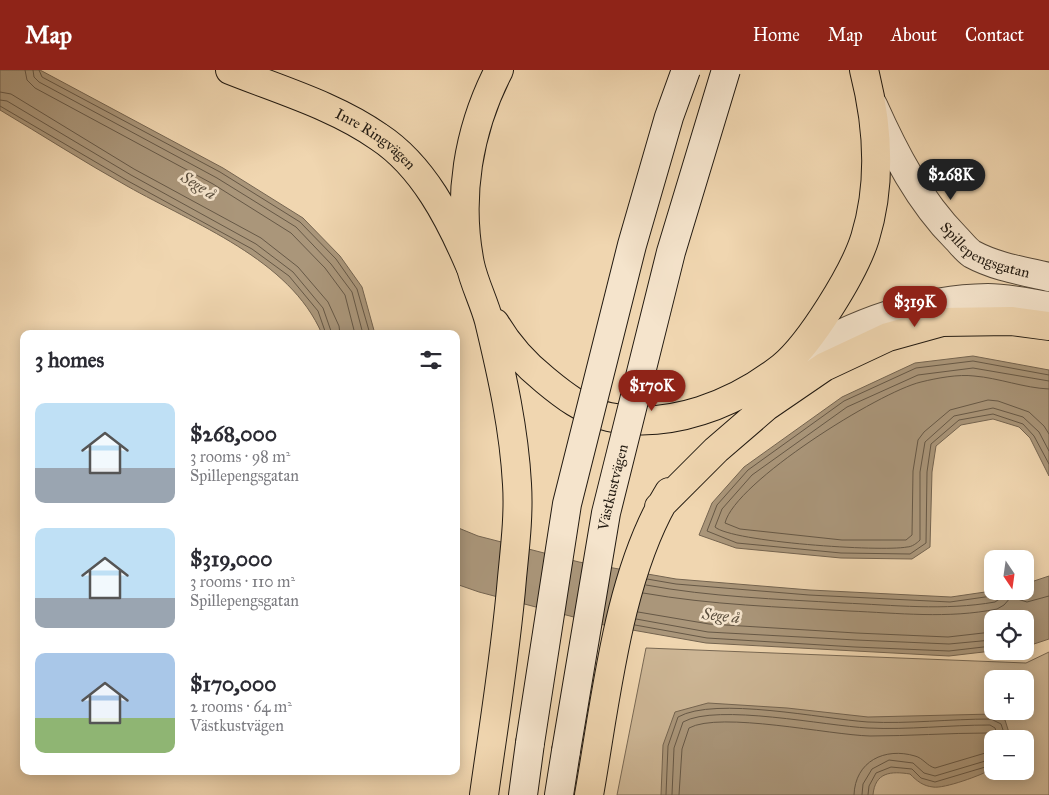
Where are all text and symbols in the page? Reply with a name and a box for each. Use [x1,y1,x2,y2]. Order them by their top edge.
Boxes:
text: Map [25,20,72,50]
text: Home [753,24,800,46]
text: Map [828,24,863,46]
text: About [891,24,937,46]
text: Contact [965,24,1024,46]
street label: Inre Ringvägen [333,104,420,173]
pin: $268K [916,158,986,201]
text: $268K [928,165,974,184]
water label: Sege å [177,167,220,204]
street label: Spillepengsgatan [937,218,1032,282]
pin: $319K [880,286,950,328]
text: $319K [894,292,936,311]
icon: filters [417,346,445,374]
text: 3 homes [35,347,104,373]
pin: $170K [617,370,687,412]
text: $170K [629,376,675,395]
text: $268,000 [190,421,277,447]
icon: home [75,423,135,483]
street label: Västkustvägen [594,442,632,533]
text: 3 rooms · 98 m² [190,447,290,466]
text: Spillepengsgatan [190,466,299,485]
text: $319,000 [190,546,273,572]
icon: home [75,548,135,608]
north arrow [984,550,1034,600]
map controls [984,550,1034,780]
text: 3 rooms · 110 m² [190,572,295,591]
text: Spillepengsgatan [190,591,299,610]
water label: Sege å [700,604,741,627]
button: locate [984,610,1034,660]
button: + [984,670,1034,720]
text: $170,000 [190,671,276,697]
icon: home [75,673,135,733]
text: 2 rooms · 64 m² [190,697,292,716]
text: Västkustvägen [190,716,284,735]
button: − [984,730,1034,780]

